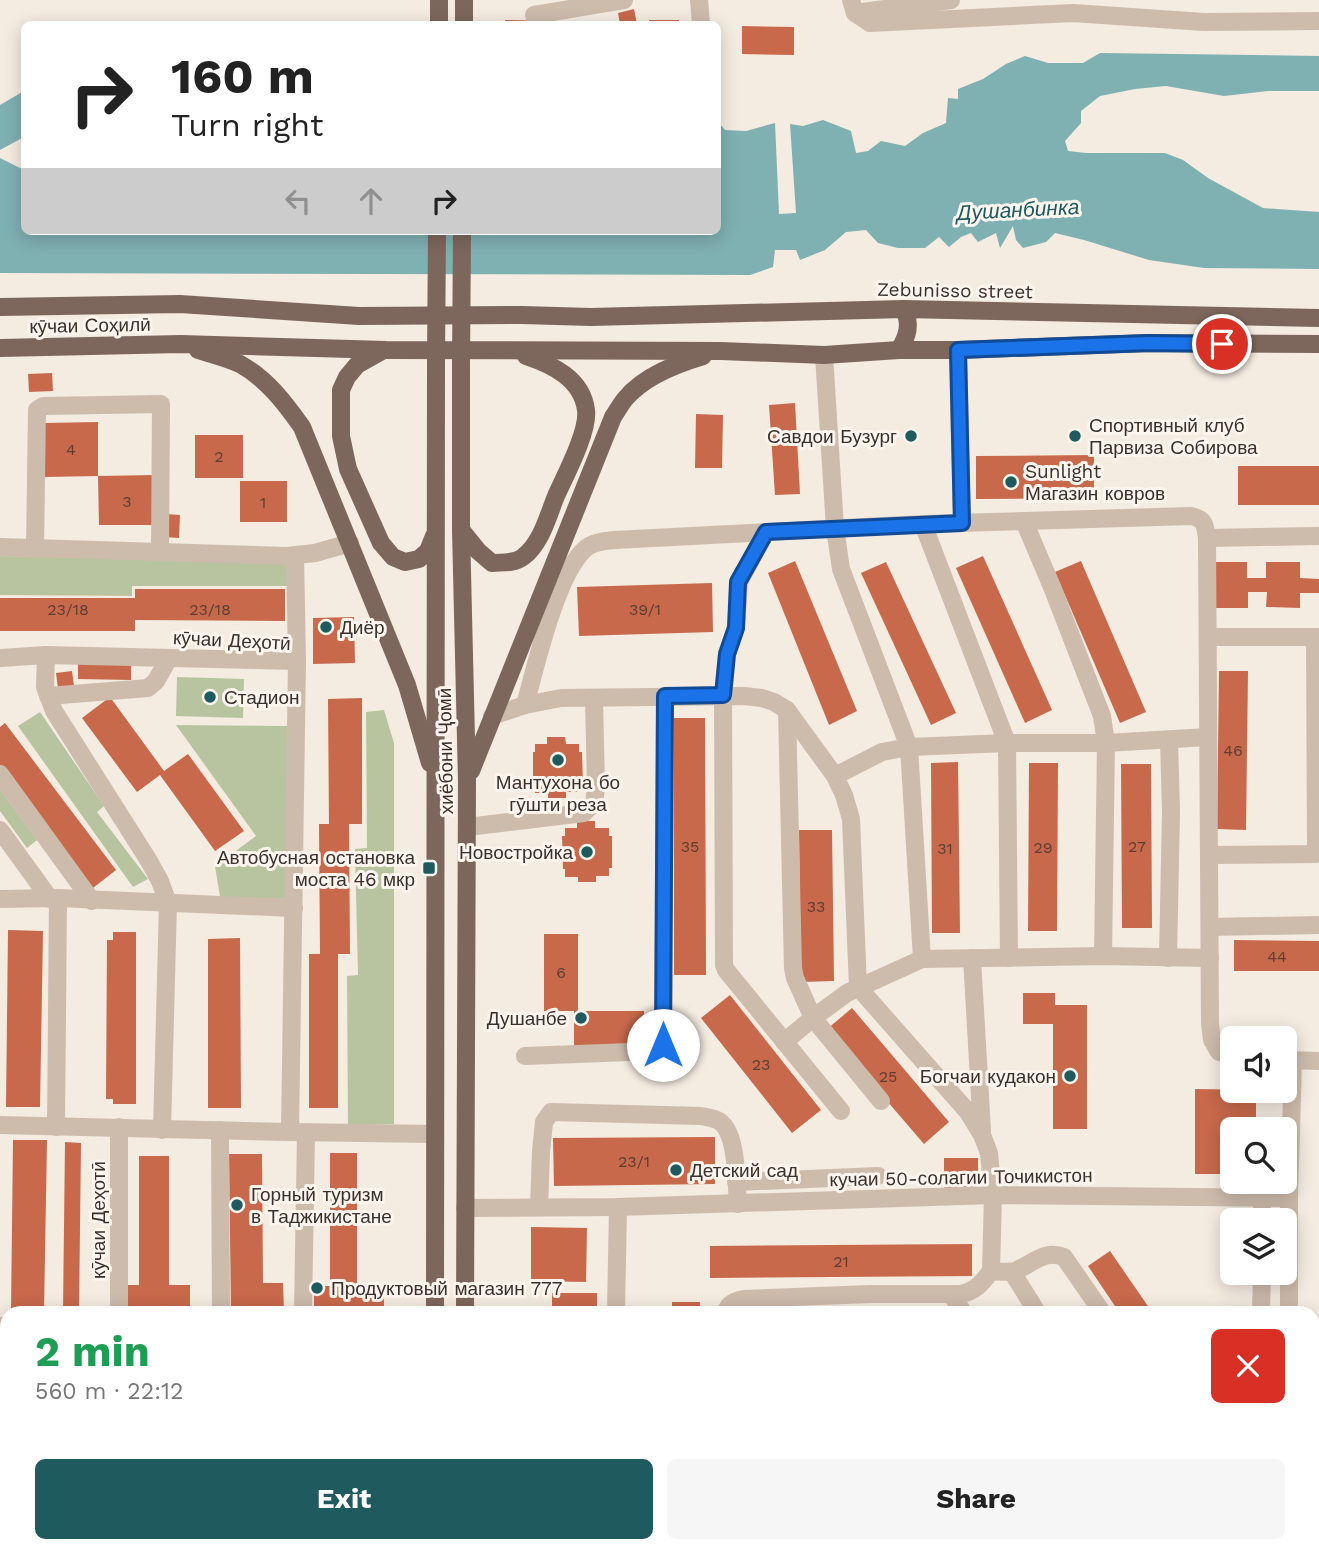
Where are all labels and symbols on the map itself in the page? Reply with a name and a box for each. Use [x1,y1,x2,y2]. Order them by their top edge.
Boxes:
water label: Душанбинка [954,194,1080,225]
street label: Zebunisso street [877,278,1033,303]
street label: кӯчаи Соҳилӣ [29,313,151,338]
pin [1192,314,1252,374]
place label: Спортивный клуб Парвиза Собирова [1089,414,1258,459]
place label: Савдои Бузург [767,425,897,448]
marker: Савдои Бузург [903,428,919,444]
marker: Спортивный клуб Парвиза Собирова [1067,428,1083,444]
house number: 4 [66,440,76,459]
house number: 2 [214,447,224,466]
place label: Sunlight Магазин ковров [1025,460,1165,505]
marker: Sunlight Магазин ковров [1003,474,1019,490]
house number: 3 [122,492,132,511]
house number: 1 [260,493,266,512]
house number: 23/18 [47,600,89,619]
house number: 23/18 [189,600,231,619]
house number: 39/1 [629,600,661,619]
place label: Диёр [340,616,385,639]
marker: Диёр [318,619,334,635]
street label: кӯчаи Деҳотӣ [173,626,291,655]
place label: Стадион [224,686,300,709]
street label: хиёбони Ҷомӣ [433,687,458,814]
marker: Стадион [202,689,218,705]
house number: 46 [1223,741,1243,760]
marker: Мантухона бо гӯшти реза [550,752,566,768]
place label: Мантухона бо гӯшти реза [496,771,620,816]
house number: 35 [681,837,699,856]
house number: 27 [1128,837,1146,856]
house number: 29 [1033,838,1053,857]
house number: 31 [937,839,953,858]
place label: Новостройка [459,841,573,864]
marker: Новостройка [579,844,595,860]
place label: Автобусная остановка моста 46 мкр [217,846,415,891]
marker: Автобусная остановка моста 46 мкр [421,860,437,876]
house number: 33 [807,897,825,916]
house number: 44 [1267,947,1287,966]
house number: 6 [556,963,566,982]
place label: Душанбе [487,1007,567,1030]
position arrow [626,1008,700,1082]
marker: Душанбе [573,1010,589,1026]
house number: 23 [752,1055,770,1074]
place label: Богчаи кудакон [920,1065,1056,1088]
house number: 25 [879,1067,897,1086]
marker: Богчаи кудакон [1062,1068,1078,1084]
house number: 23/1 [618,1152,650,1171]
place label: Детский сад [690,1159,798,1182]
street label: кӯчаи Деҳотӣ [87,1161,110,1279]
marker: Детский сад [668,1162,684,1178]
street label: кучаи 50-солагии Точикистон [829,1164,1093,1191]
place label: Горный туризм в Таджикистане [251,1183,392,1228]
marker: Горный туризм в Таджикистане [229,1197,245,1213]
house number: 21 [833,1252,849,1271]
place label: Продуктовый магазин 777 [331,1277,562,1300]
marker: Продуктовый магазин 777 [309,1280,325,1296]

